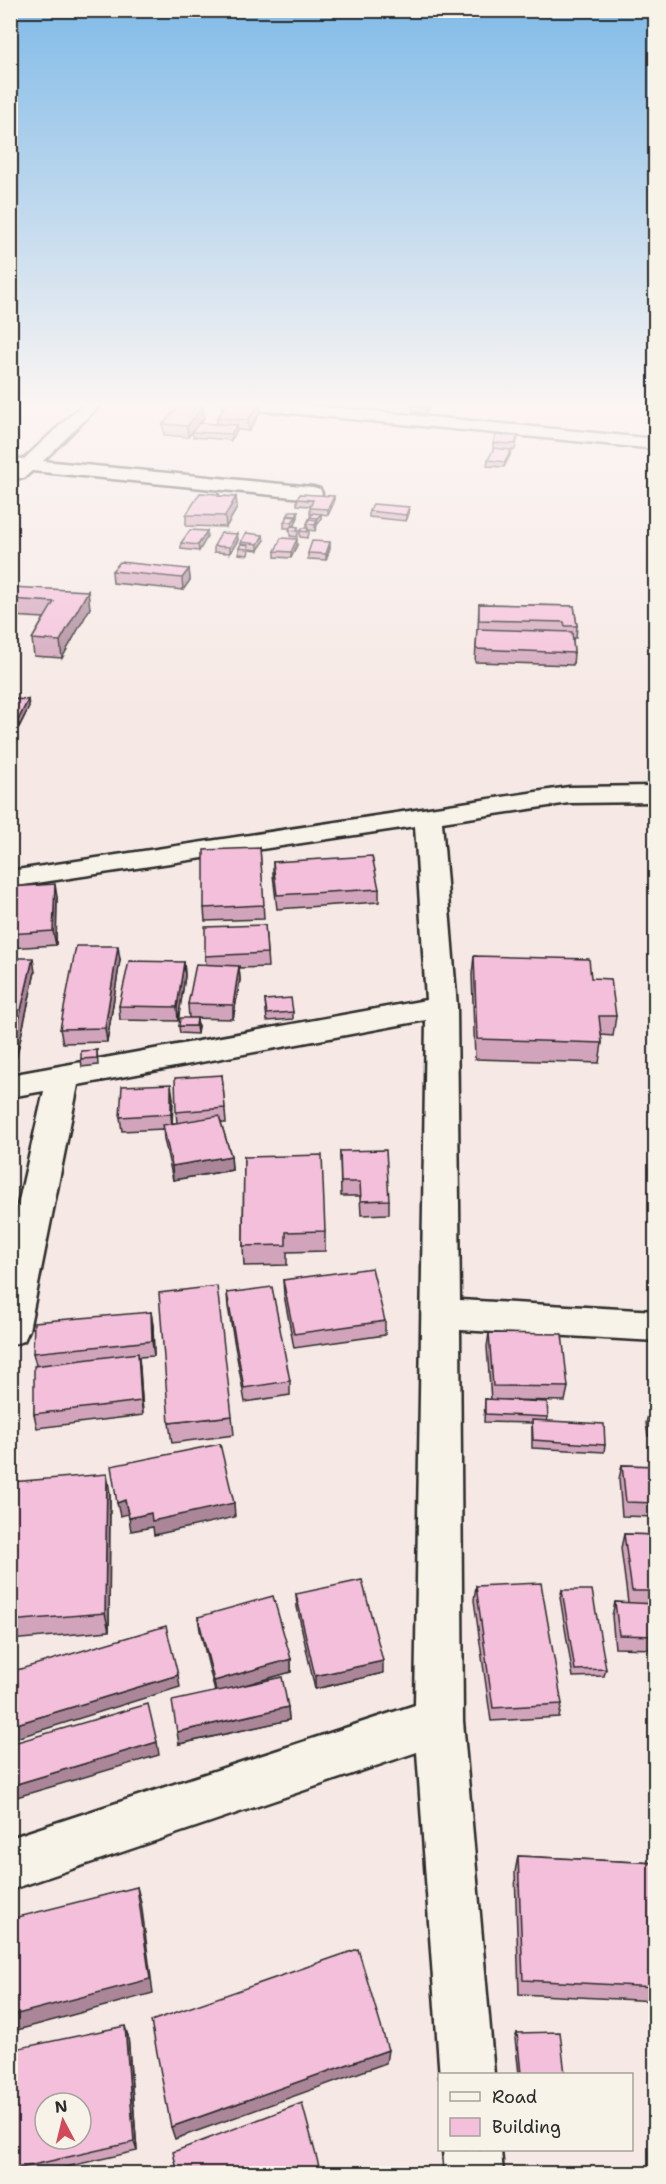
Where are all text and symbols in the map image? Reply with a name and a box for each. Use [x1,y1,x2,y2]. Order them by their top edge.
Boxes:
legend [438,2073,633,2151]
text: Road [492,2085,537,2109]
north arrow [33,2091,93,2151]
text: N [54,2095,69,2118]
text: Building [492,2115,561,2139]

